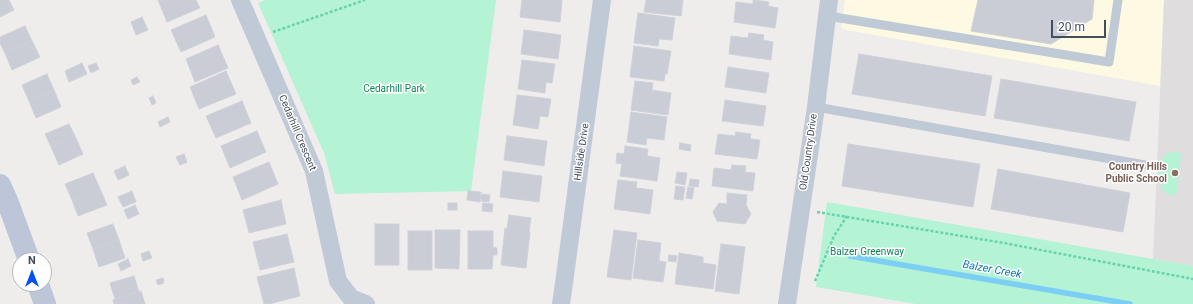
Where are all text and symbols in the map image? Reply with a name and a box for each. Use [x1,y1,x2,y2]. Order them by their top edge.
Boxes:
scale bar [1053,12,1108,38]
text: 20 m [1058,20,1085,34]
park label: Cedarhill Park [363,83,425,95]
street label: Cedarhill Crescent [276,93,318,173]
street label: Old Country Drive [798,113,820,191]
street label: Hillside Drive [572,122,592,182]
place label: Country Hills Public School [1105,161,1167,184]
marker: Country Hills Public School [1170,168,1180,178]
park label: Balzer Greenway [830,246,904,258]
north arrow [12,252,52,292]
text: N [28,254,36,267]
water label: Balzer Creek [962,258,1022,282]

